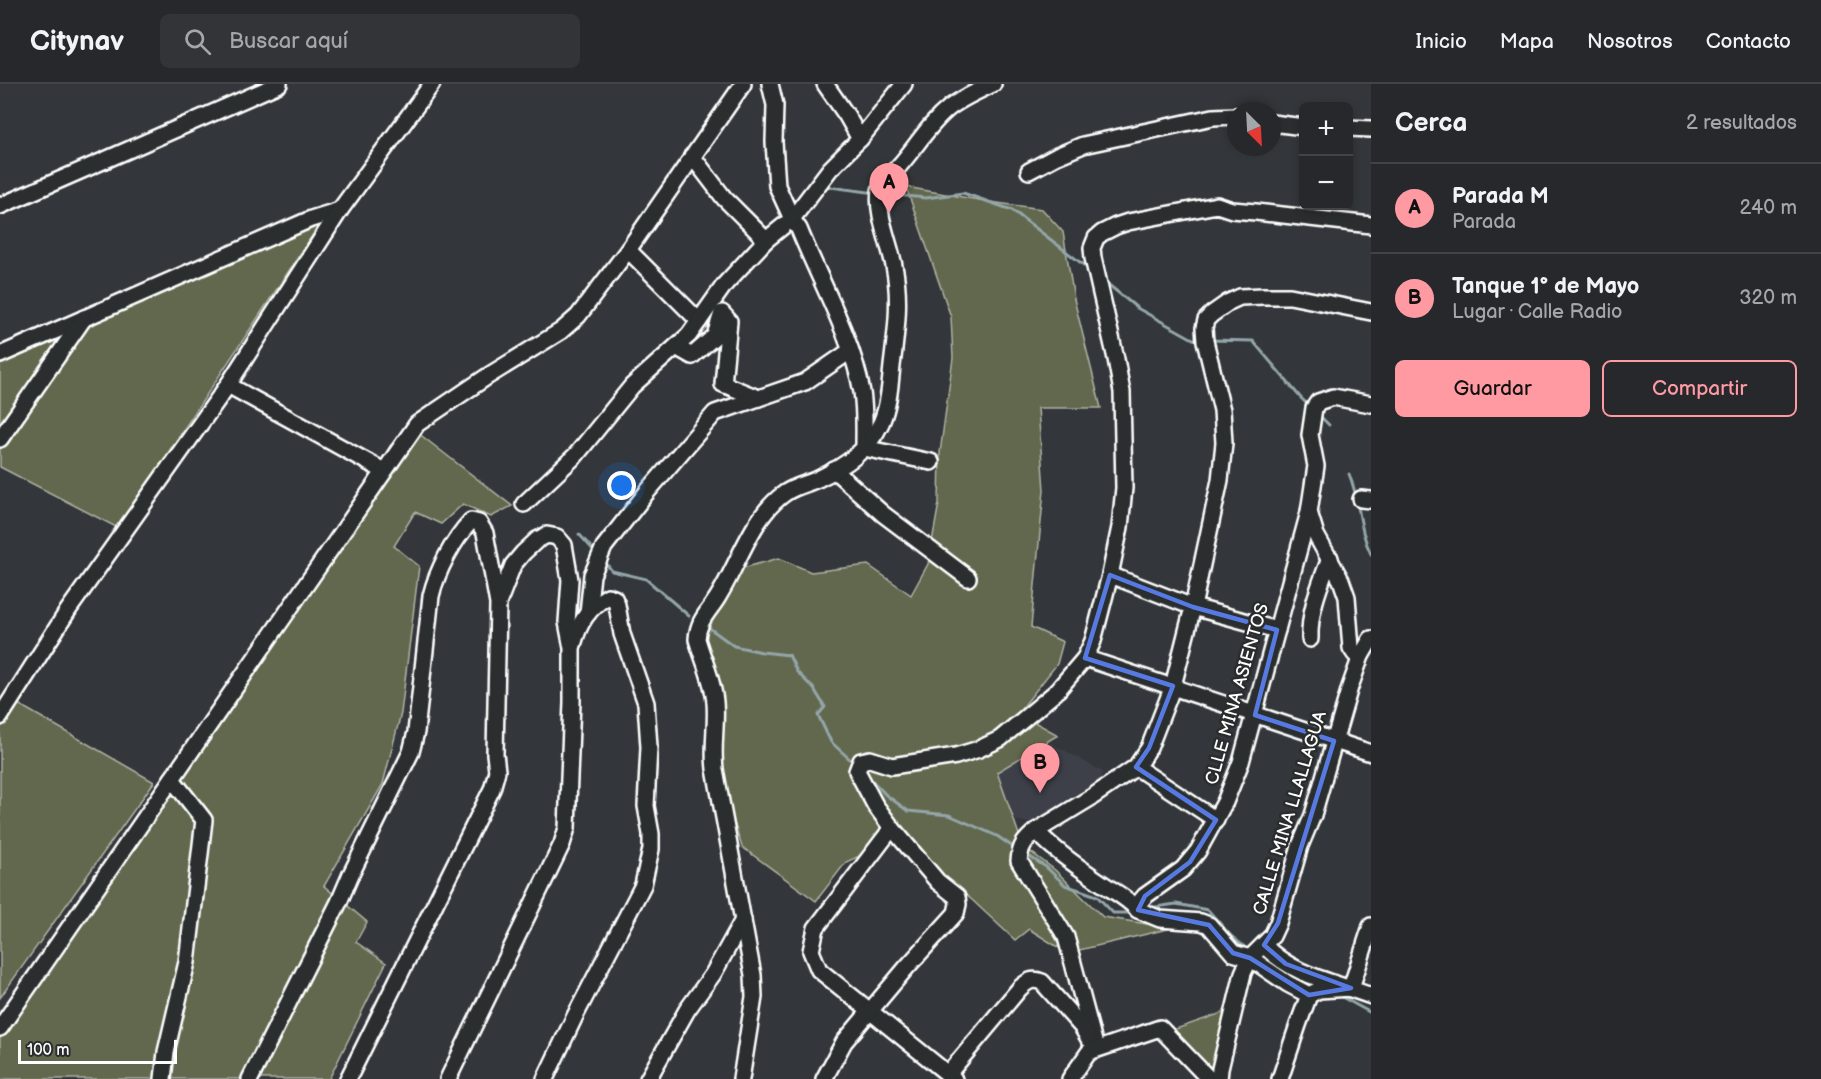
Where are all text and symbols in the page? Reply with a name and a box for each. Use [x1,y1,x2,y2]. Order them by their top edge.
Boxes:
search box [160,14,580,68]
text: Citynav [30,25,124,58]
icon: search [181,25,214,58]
text: Buscar aquí [229,28,348,55]
text: Inicio [1416,29,1467,54]
text: Mapa [1500,29,1554,54]
text: Nosotros [1587,29,1673,54]
text: Contacto [1706,29,1791,54]
north arrow [1227,102,1281,156]
map controls [1299,102,1353,210]
button: + [1299,102,1353,156]
text: Cerca [1395,108,1467,139]
text: 2 resultados [1686,111,1797,135]
button: − [1299,156,1353,210]
pin: A [870,164,908,213]
text: Parada M [1452,183,1549,210]
text: A [1408,196,1421,220]
text: 240 m [1740,196,1797,220]
text: Parada [1452,210,1516,234]
text: Tanque 1° de Mayo [1452,273,1639,300]
text: B [1407,286,1422,310]
text: 320 m [1739,286,1797,310]
text: Lugar · Calle Radio [1452,300,1622,324]
button: Guardar [1395,360,1590,417]
button: Compartir [1602,360,1797,417]
your location [607,471,636,500]
street label: CLLE MINA ASIENTOS [1201,601,1273,787]
street label: CALLE MINA LLALLAGUA [1249,709,1331,917]
pin: B [1020,744,1060,793]
scale bar [18,1037,177,1064]
text: 100 m [27,1041,70,1060]

